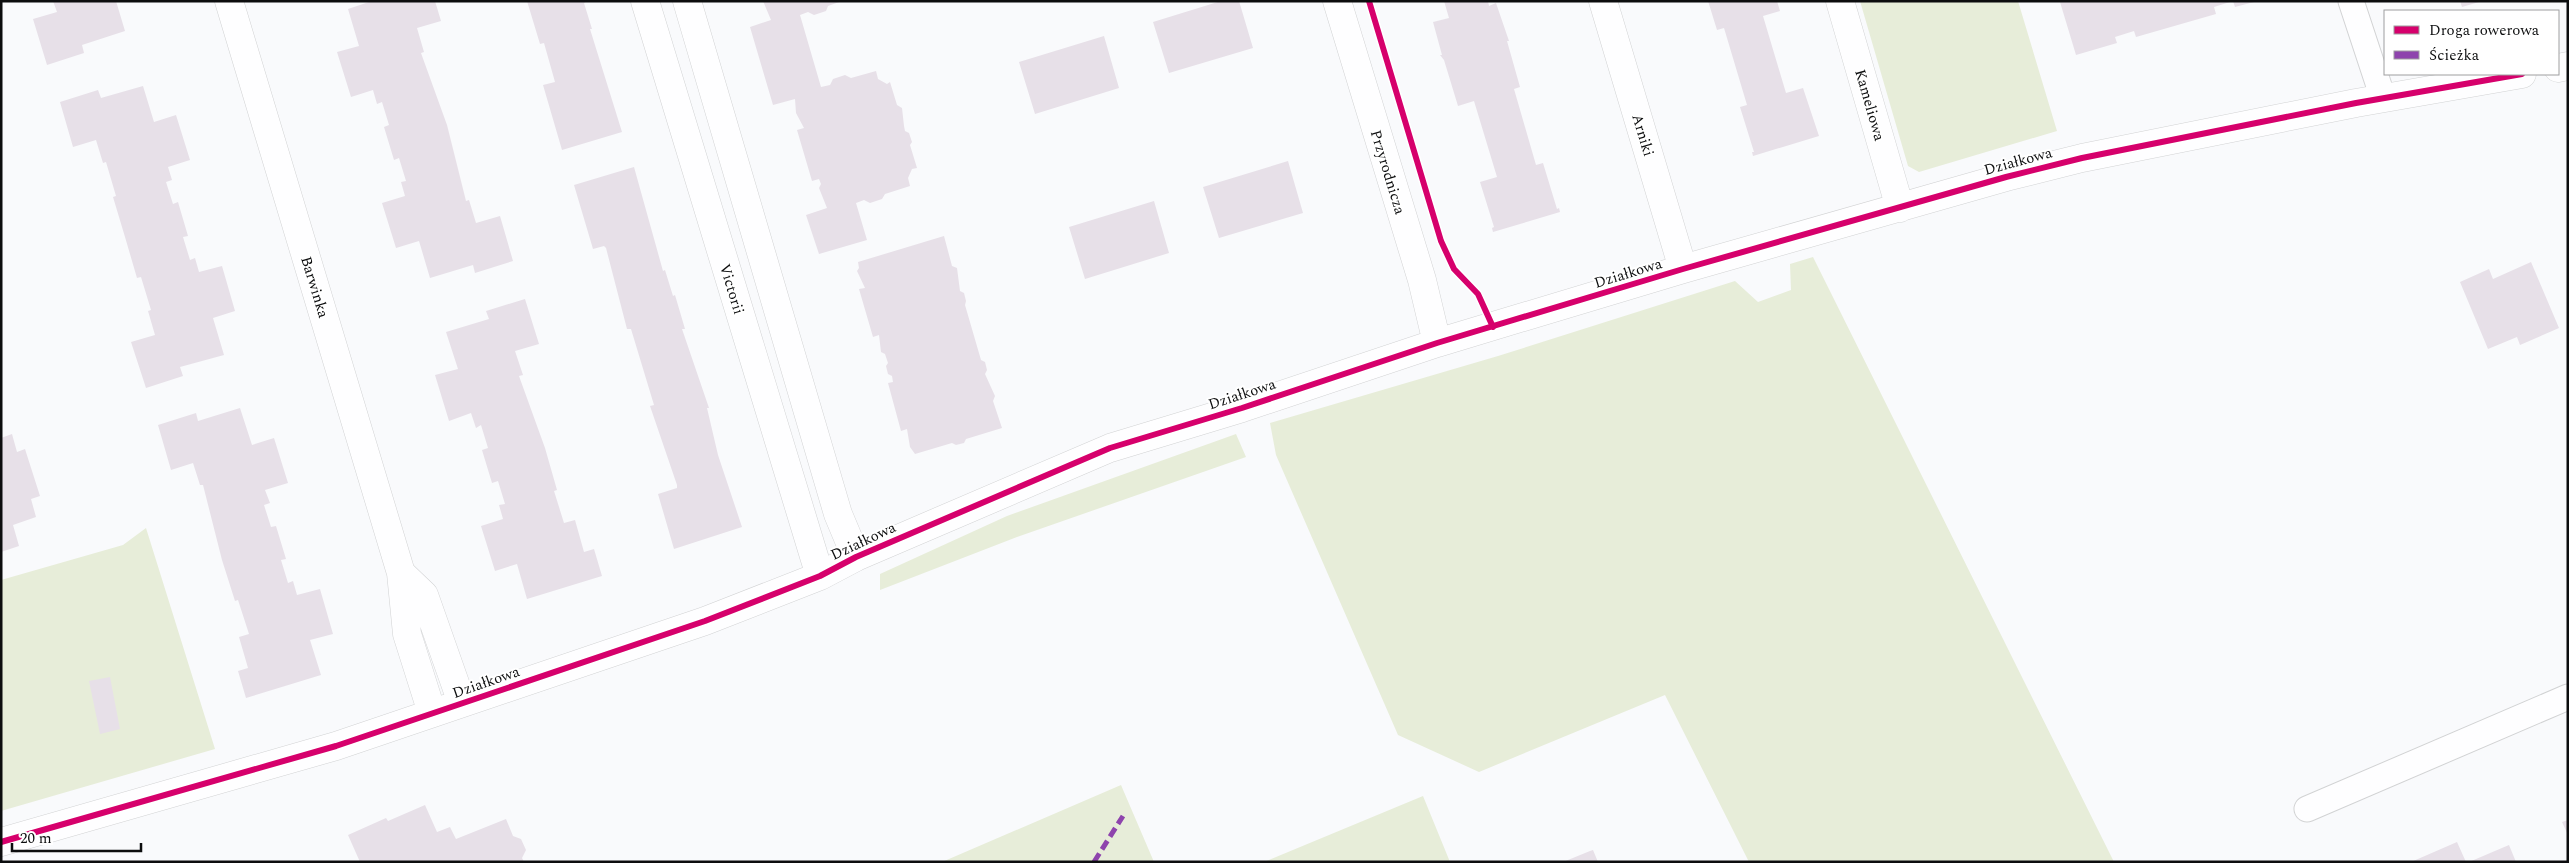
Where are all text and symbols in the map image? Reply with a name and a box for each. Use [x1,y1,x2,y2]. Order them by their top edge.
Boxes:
legend [2384,10,2559,75]
text: Droga rowerowa [2429,19,2540,42]
text: Ścieżka [2429,44,2480,67]
street label: Kameliowa [1848,66,1891,144]
street label: Arniki [1625,111,1660,159]
street label: Przyrodnicza [1364,127,1411,218]
street label: Działkowa [1981,141,2056,182]
street label: Działkowa [1591,252,1666,295]
street label: Barwinka [294,253,335,321]
street label: Victorii [713,261,750,317]
street label: Działkowa [1205,373,1280,416]
street label: Działkowa [827,516,900,567]
street label: Działkowa [449,660,524,705]
scale bar [12,820,141,852]
text: 20 m [20,827,52,850]

